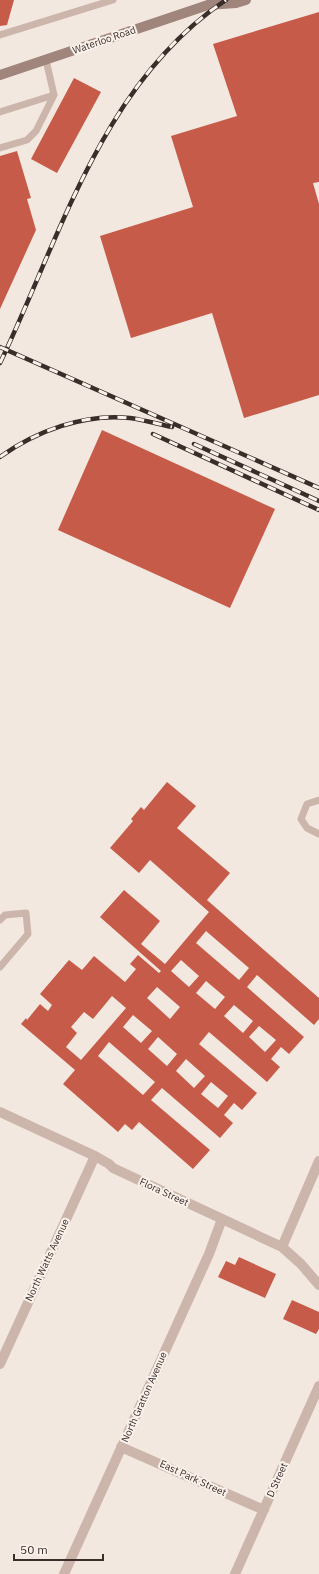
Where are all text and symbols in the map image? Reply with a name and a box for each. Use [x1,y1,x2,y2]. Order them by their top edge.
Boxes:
street label: Waterloo Road [71,23,137,57]
street label: Flora Street [137,1175,191,1209]
street label: North Watts Avenue [22,1216,72,1303]
street label: North Gratton Avenue [118,1349,170,1444]
street label: East Park Street [158,1457,229,1499]
street label: D Street [264,1460,291,1499]
scale bar [14,1536,103,1562]
text: 50 m [20,1542,48,1557]

